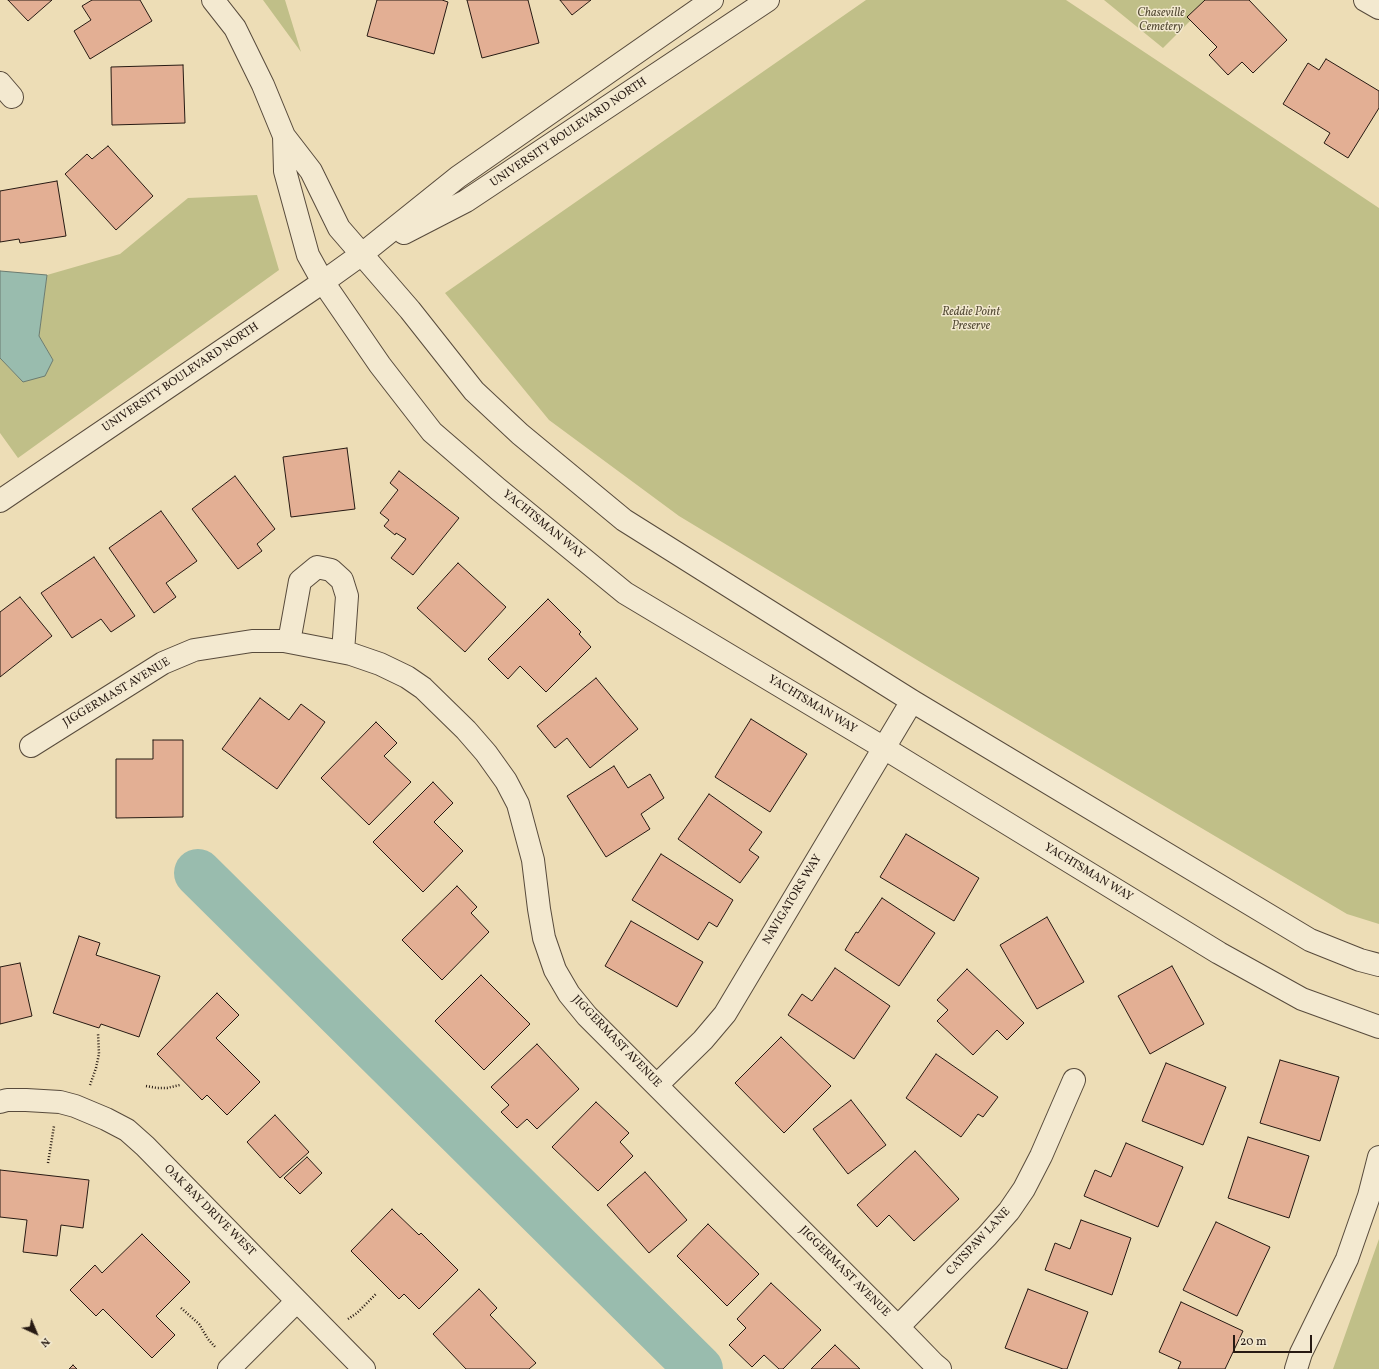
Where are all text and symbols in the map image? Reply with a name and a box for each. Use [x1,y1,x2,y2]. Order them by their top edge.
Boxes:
park label: Chaseville Cemetery [1137,7,1185,35]
street label: UNIVERSITY BOULEVARD NORTH [488,75,650,191]
park label: Reddie Point Preserve [942,306,1000,334]
street label: UNIVERSITY BOULEVARD NORTH [100,320,262,436]
street label: YACHTSMAN WAY [499,487,587,563]
street label: JIGGERMAST AVENUE [61,655,173,731]
street label: YACHTSMAN WAY [765,673,859,737]
street label: YACHTSMAN WAY [1041,841,1135,905]
street label: NAVIGATORS WAY [760,852,826,948]
street label: JIGGERMAST AVENUE [568,993,664,1091]
street label: OAK BAY DRIVE WEST [160,1162,258,1260]
street label: CATSPAW LANE [944,1205,1014,1279]
street label: JIGGERMAST AVENUE [796,1224,892,1320]
north arrow [16,1313,56,1353]
scale bar [1235,1327,1314,1353]
text: N [37,1334,53,1350]
text: 20 m [1240,1334,1267,1350]

